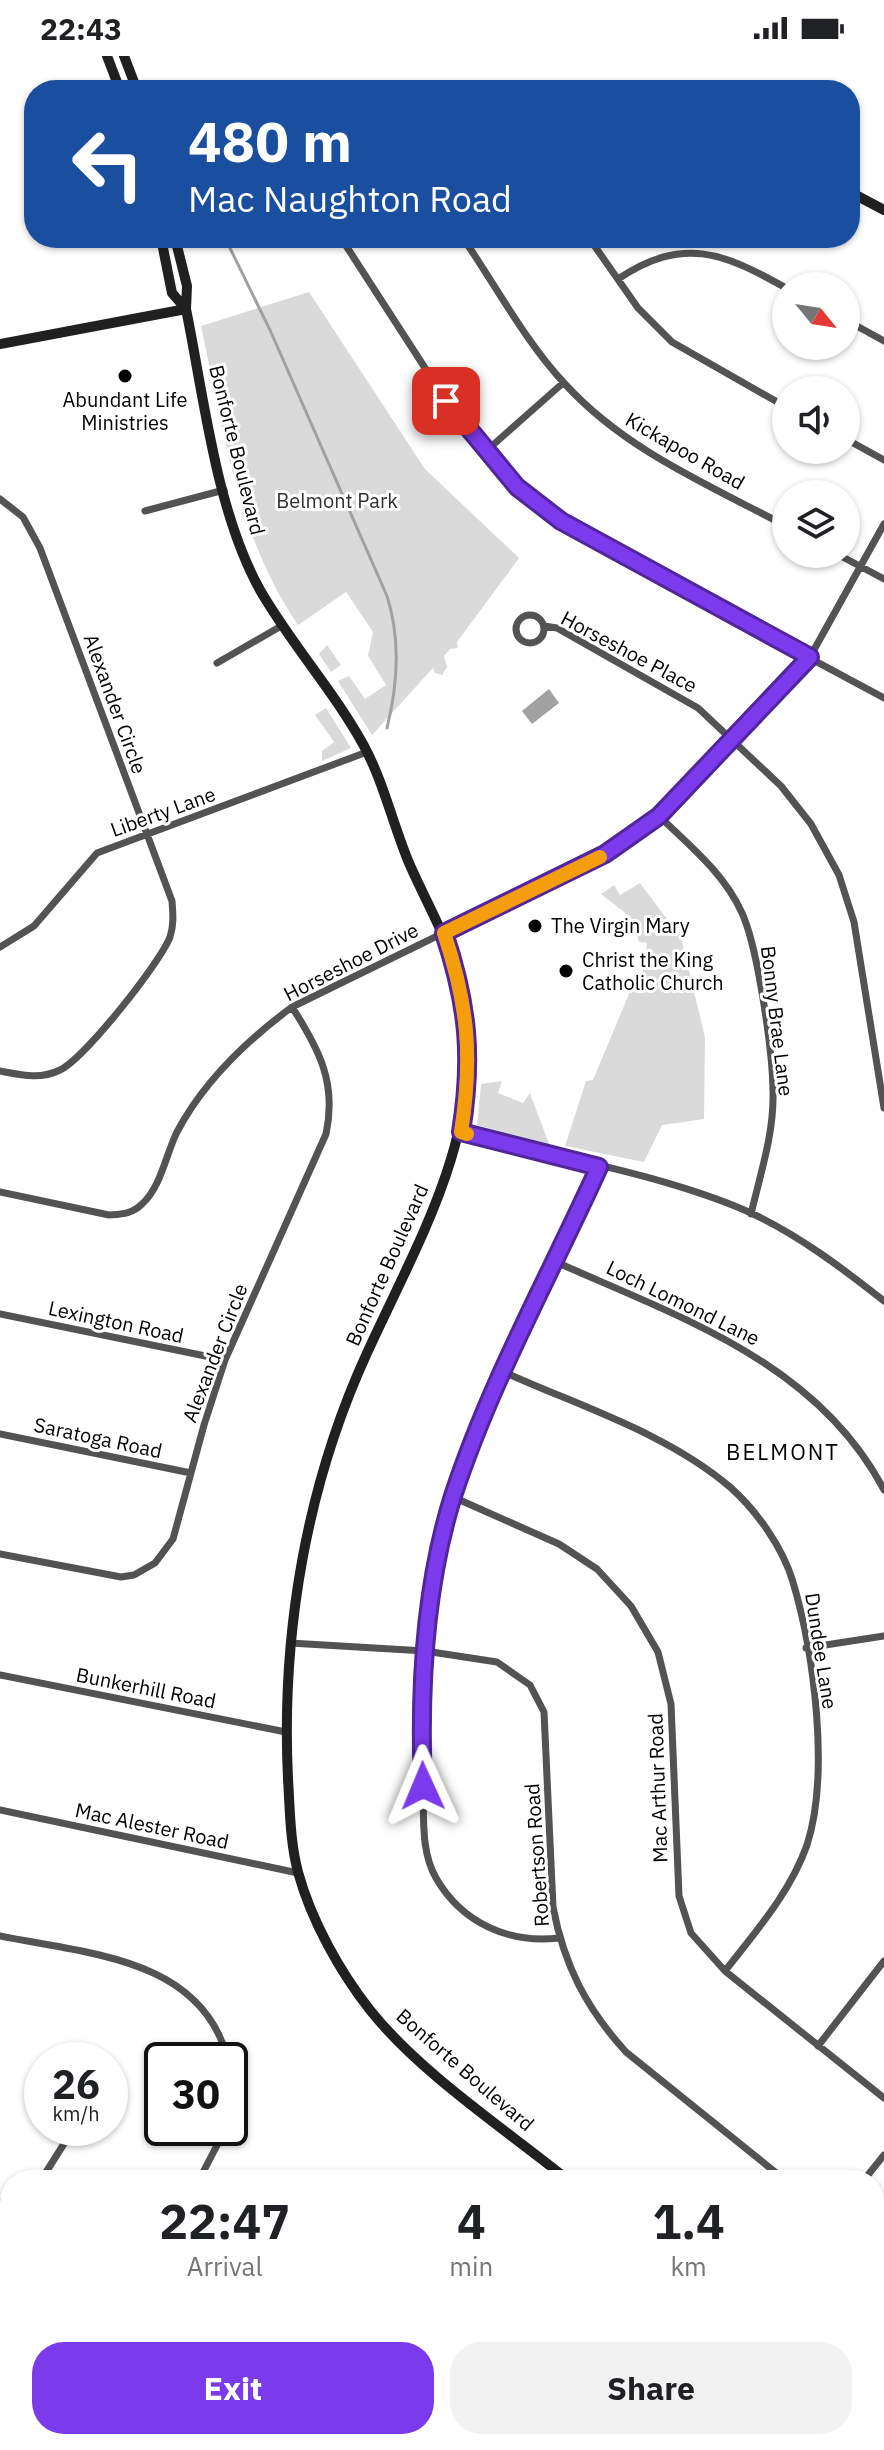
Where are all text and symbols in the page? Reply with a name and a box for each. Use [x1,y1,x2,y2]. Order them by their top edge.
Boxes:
text: 22:43 [40,9,122,48]
text: 480 m [188,105,352,177]
icon: left [56,112,160,216]
text: Mac Naughton Road [188,175,512,222]
north arrow [772,272,860,360]
map controls [772,272,860,568]
street label: Bonforte Boulevard [203,362,272,538]
marker: Abundant Life Ministries [116,367,134,385]
pin [412,367,480,435]
button: sound [772,376,860,464]
icon: arrive [424,379,468,423]
place label: Abundant Life Ministries [63,386,187,436]
street label: Kickapoo Road [621,405,750,496]
button: layers [772,480,860,568]
park label: Belmont Park [276,487,398,514]
street label: Horseshoe Place [556,604,702,699]
street label: Alexander Circle [78,630,153,778]
street label: Liberty Lane [107,780,219,843]
place label: The Virgin Mary [551,912,690,939]
street label: Horseshoe Drive [279,916,423,1007]
marker: The Virgin Mary [526,917,544,935]
street label: Bonny Brae Lane [755,944,800,1098]
place label: Christ the King Catholic Church [582,946,724,996]
marker: Christ the King Catholic Church [557,962,575,980]
street label: Bonforte Boulevard [339,1180,434,1350]
street label: Loch Lomond Lane [602,1254,764,1351]
street label: Alexander Circle [176,1279,253,1426]
street label: Lexington Road [46,1294,186,1349]
street label: Saratoga Road [32,1411,165,1464]
district label: BELMONT [726,1437,840,1466]
street label: Dundee Lane [799,1591,844,1711]
street label: Bunkerhill Road [74,1661,218,1714]
street label: Mac Arthur Road [641,1713,674,1863]
position arrow [381,1744,465,1828]
street label: Robertson Road [518,1782,555,1928]
street label: Mac Alester Road [73,1796,231,1855]
street label: Bonforte Boulevard [391,2002,540,2137]
speed limit sign: 30 [144,2042,248,2146]
text: 26 [52,2058,100,2110]
text: km/h [52,2100,100,2127]
text: 22:47 [159,2190,290,2252]
text: 4 [457,2190,486,2252]
text: 1.4 [652,2190,725,2252]
text: Arrival [187,2249,263,2283]
text: min [449,2249,493,2283]
text: km [670,2249,707,2283]
button: Exit [32,2342,434,2434]
button: Share [450,2342,852,2434]

